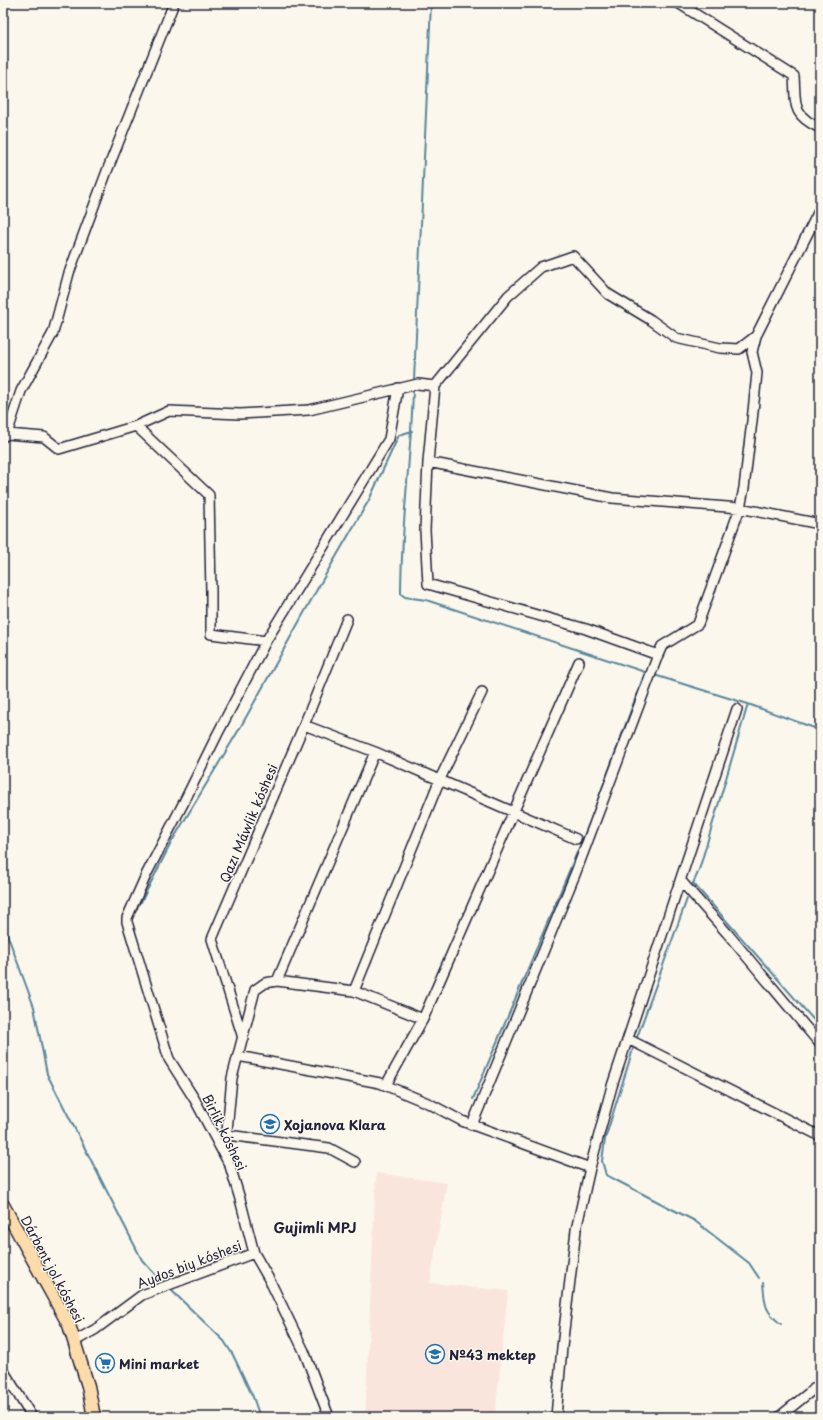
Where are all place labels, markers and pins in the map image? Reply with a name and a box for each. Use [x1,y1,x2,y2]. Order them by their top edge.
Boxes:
school or university icon: Xojanova Klara [259,1113,281,1135]
place label: Xojanova Klara [284,1115,386,1134]
school or university icon: №43 mektep [424,1343,446,1365]
place label: №43 mektep [449,1345,536,1364]
supermarket icon: Mini market [94,1352,116,1374]
place label: Mini market [119,1354,199,1373]

